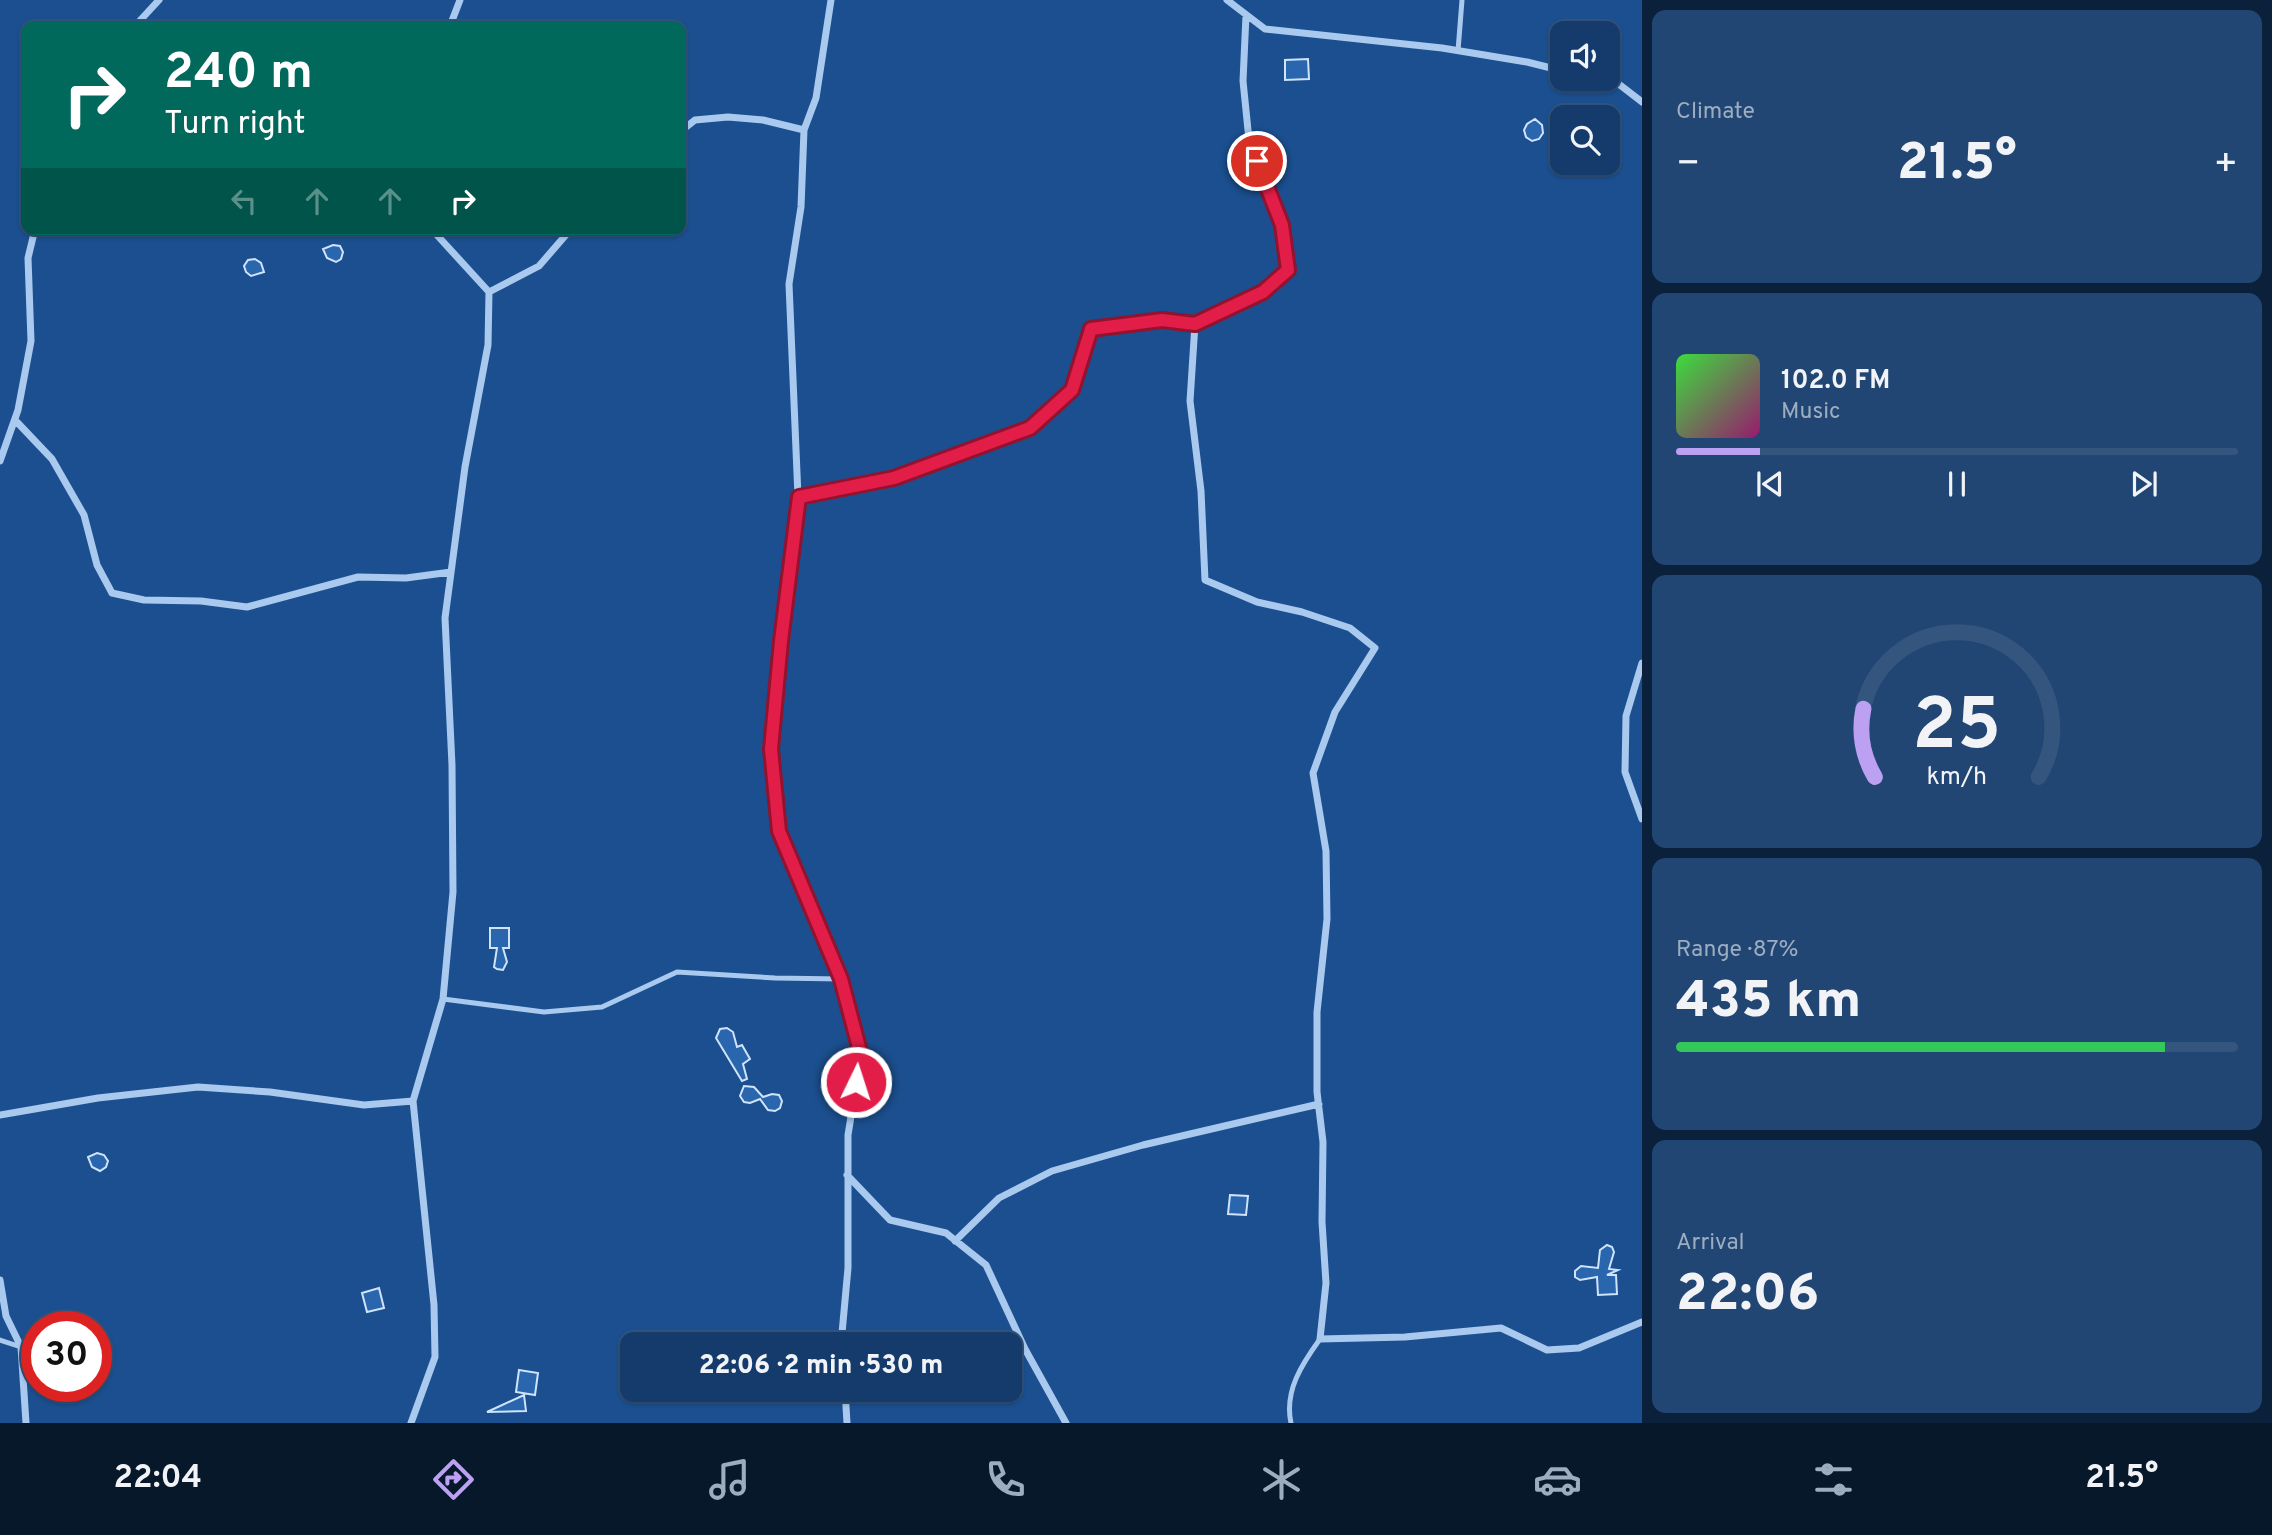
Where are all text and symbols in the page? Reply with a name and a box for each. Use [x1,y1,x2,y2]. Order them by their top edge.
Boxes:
map controls [1550,21,1620,175]
button: sound [1550,21,1620,91]
text: 240 m [164,44,313,106]
icon: right [49,49,140,140]
text: Climate [1676,98,1755,127]
text: Turn right [164,105,306,145]
button: search [1550,105,1620,175]
pin [1227,131,1287,191]
text: 21.5° [1897,132,2017,198]
text: − [1676,141,1701,190]
text: + [2213,141,2238,190]
icon: arrive [1238,142,1276,180]
icon: left [225,182,263,220]
icon: ahead [298,182,336,220]
icon: ahead [371,182,409,220]
icon: right [444,182,482,220]
text: 102.0 FM [1781,365,1890,398]
text: Music [1781,398,1841,427]
icon: previous [1751,465,1789,503]
icon: pause [1938,465,1976,503]
icon: next [2125,465,2163,503]
text: 25 [1913,684,2002,776]
text: km/h [1927,762,1987,794]
text: Range · 87% [1676,936,1799,965]
text: 435 km [1676,970,1861,1036]
position arrow [819,1045,893,1119]
text: Arrival [1676,1229,1745,1258]
text: 22:06 [1676,1263,1819,1329]
speed limit sign: 30 [21,1311,112,1402]
text: 22:06 · 2 min · 530 m [699,1350,943,1383]
icon: directions [429,1455,478,1504]
icon: music [705,1455,754,1504]
icon: phone [981,1455,1030,1504]
icon: climate [1257,1455,1306,1504]
icon: car [1533,1455,1582,1504]
icon: filters [1809,1455,1858,1504]
text: 22:04 [114,1459,202,1499]
text: 21.5° [2085,1459,2158,1499]

